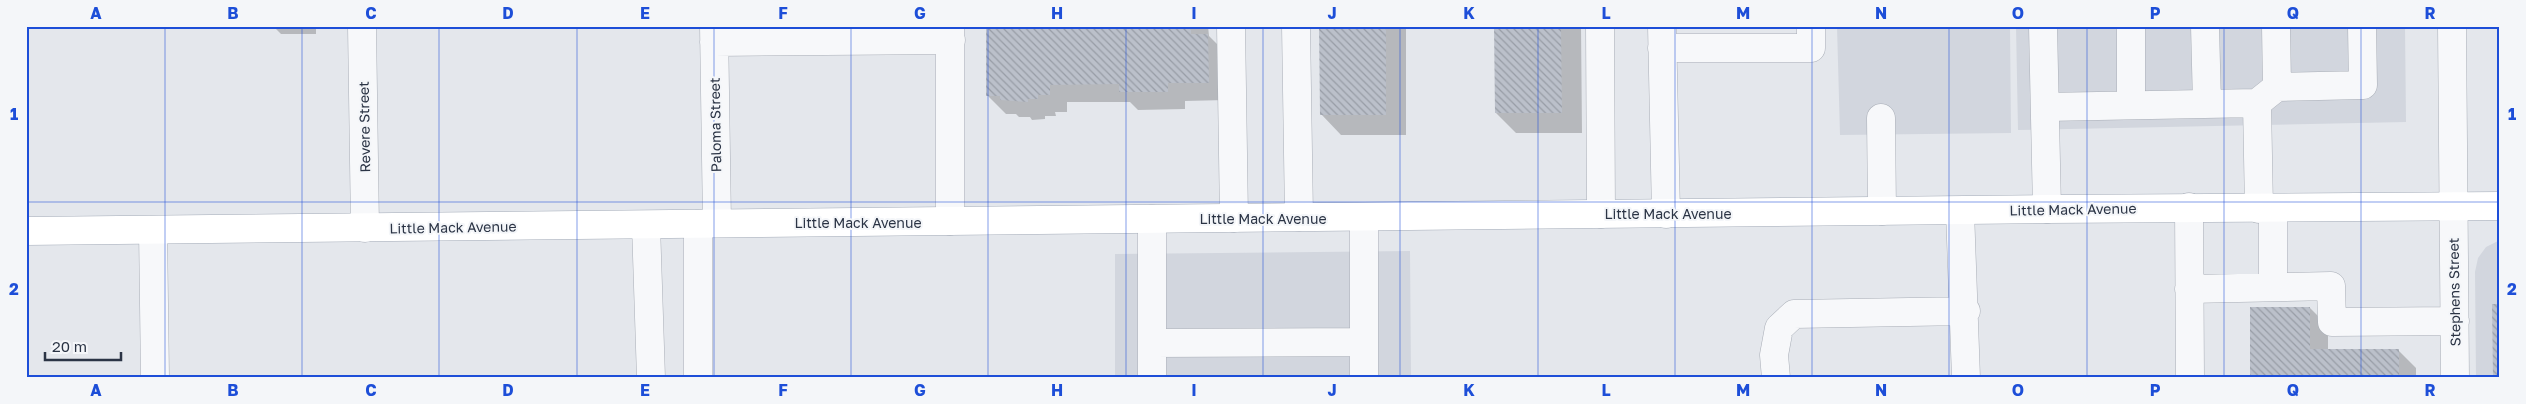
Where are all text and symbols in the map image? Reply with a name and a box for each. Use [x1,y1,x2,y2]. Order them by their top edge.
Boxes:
text: A [90,3,102,23]
text: B [227,3,239,23]
text: C [365,3,377,23]
text: D [502,3,514,23]
text: E [640,3,650,23]
text: F [778,3,788,23]
text: G [914,3,926,23]
text: H [1051,3,1063,23]
text: I [1191,3,1197,23]
text: J [1327,3,1337,23]
text: K [1463,3,1475,23]
text: L [1601,3,1611,23]
text: M [1736,3,1750,23]
text: N [1875,3,1887,23]
text: O [2012,3,2024,23]
text: P [2150,3,2161,23]
text: Q [2287,3,2299,23]
text: R [2424,3,2436,23]
street label: Paloma Street [706,77,724,173]
street label: Revere Street [355,81,373,173]
text: 1 [10,104,18,124]
text: 1 [2508,104,2516,124]
street label: Little Mack Avenue [2009,199,2137,219]
street label: Little Mack Avenue [1604,205,1732,222]
street label: Little Mack Avenue [1199,210,1327,227]
street label: Little Mack Avenue [794,214,922,231]
street label: Little Mack Avenue [389,217,517,237]
street label: Stephens Street [2445,238,2463,346]
text: 2 [9,279,19,299]
text: 2 [2507,279,2517,299]
scale bar [45,329,121,361]
text: 20 m [52,337,87,355]
text: A [90,380,102,400]
text: B [227,380,239,400]
text: C [365,380,377,400]
text: D [502,380,514,400]
text: E [640,380,650,400]
text: F [778,380,788,400]
text: G [914,380,926,400]
text: H [1051,380,1063,400]
text: I [1191,380,1197,400]
text: J [1327,380,1337,400]
text: K [1463,380,1475,400]
text: L [1601,380,1611,400]
text: M [1736,380,1750,400]
text: N [1875,380,1887,400]
text: O [2012,380,2024,400]
text: P [2150,380,2161,400]
text: Q [2287,380,2299,400]
text: R [2424,380,2436,400]

